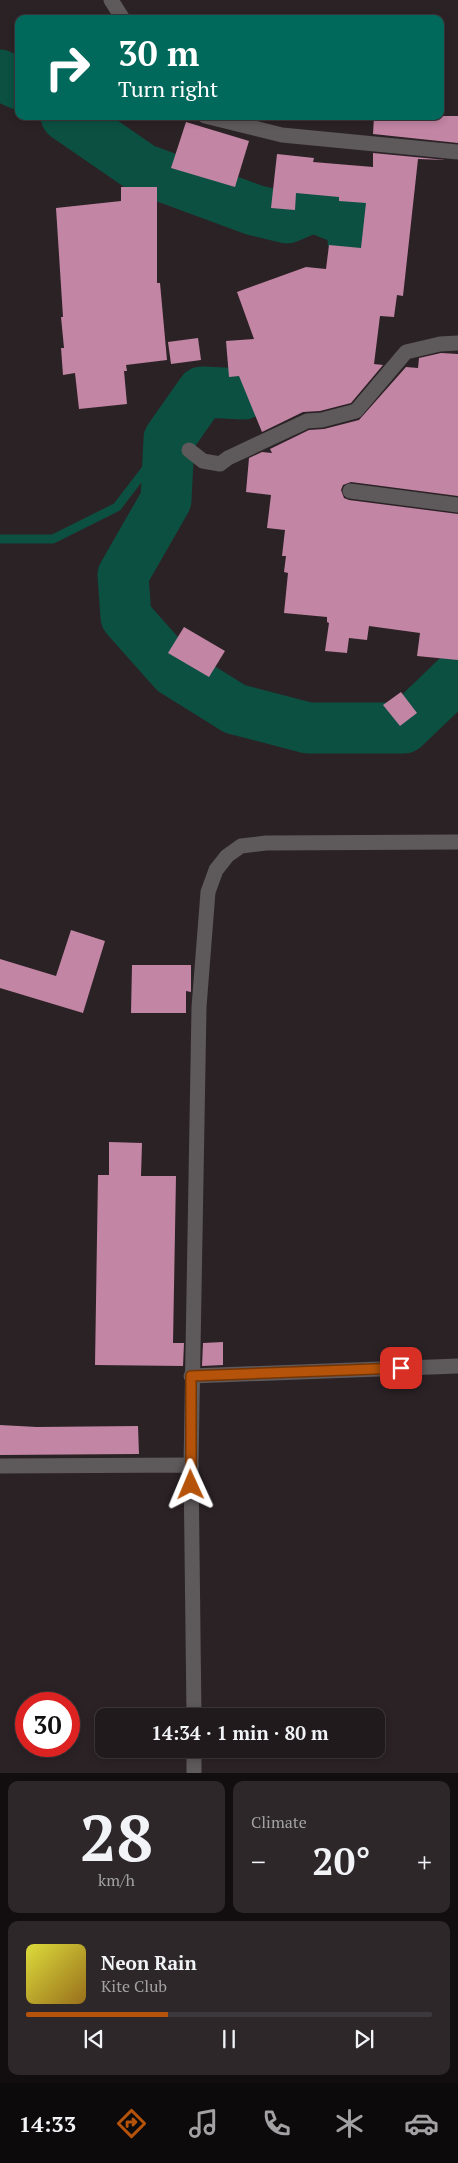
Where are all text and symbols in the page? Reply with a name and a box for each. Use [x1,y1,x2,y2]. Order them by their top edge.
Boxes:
text: 30 m [118,30,199,76]
icon: right [35,35,100,100]
text: Turn right [118,74,218,103]
pin [380,1347,422,1389]
icon: arrive [387,1354,415,1382]
position arrow [164,1458,216,1510]
speed limit sign: 30 [15,1692,80,1757]
text: 14:34 · 1 min · 80 m [151,1720,329,1745]
text: 28 [80,1793,153,1880]
text: Climate [251,1811,307,1833]
text: 20° [312,1836,371,1886]
text: − [251,1843,266,1880]
text: + [417,1843,432,1880]
text: km/h [98,1869,135,1891]
text: Neon Rain [101,1950,197,1975]
text: Kite Club [101,1975,167,1997]
icon: previous [80,2025,108,2053]
icon: pause [215,2025,243,2053]
icon: next [350,2025,378,2053]
icon: directions [114,2106,149,2141]
icon: music [186,2106,221,2141]
icon: phone [259,2106,294,2141]
icon: climate [332,2106,367,2141]
icon: car [404,2106,439,2141]
text: 14:33 [19,2109,76,2138]

